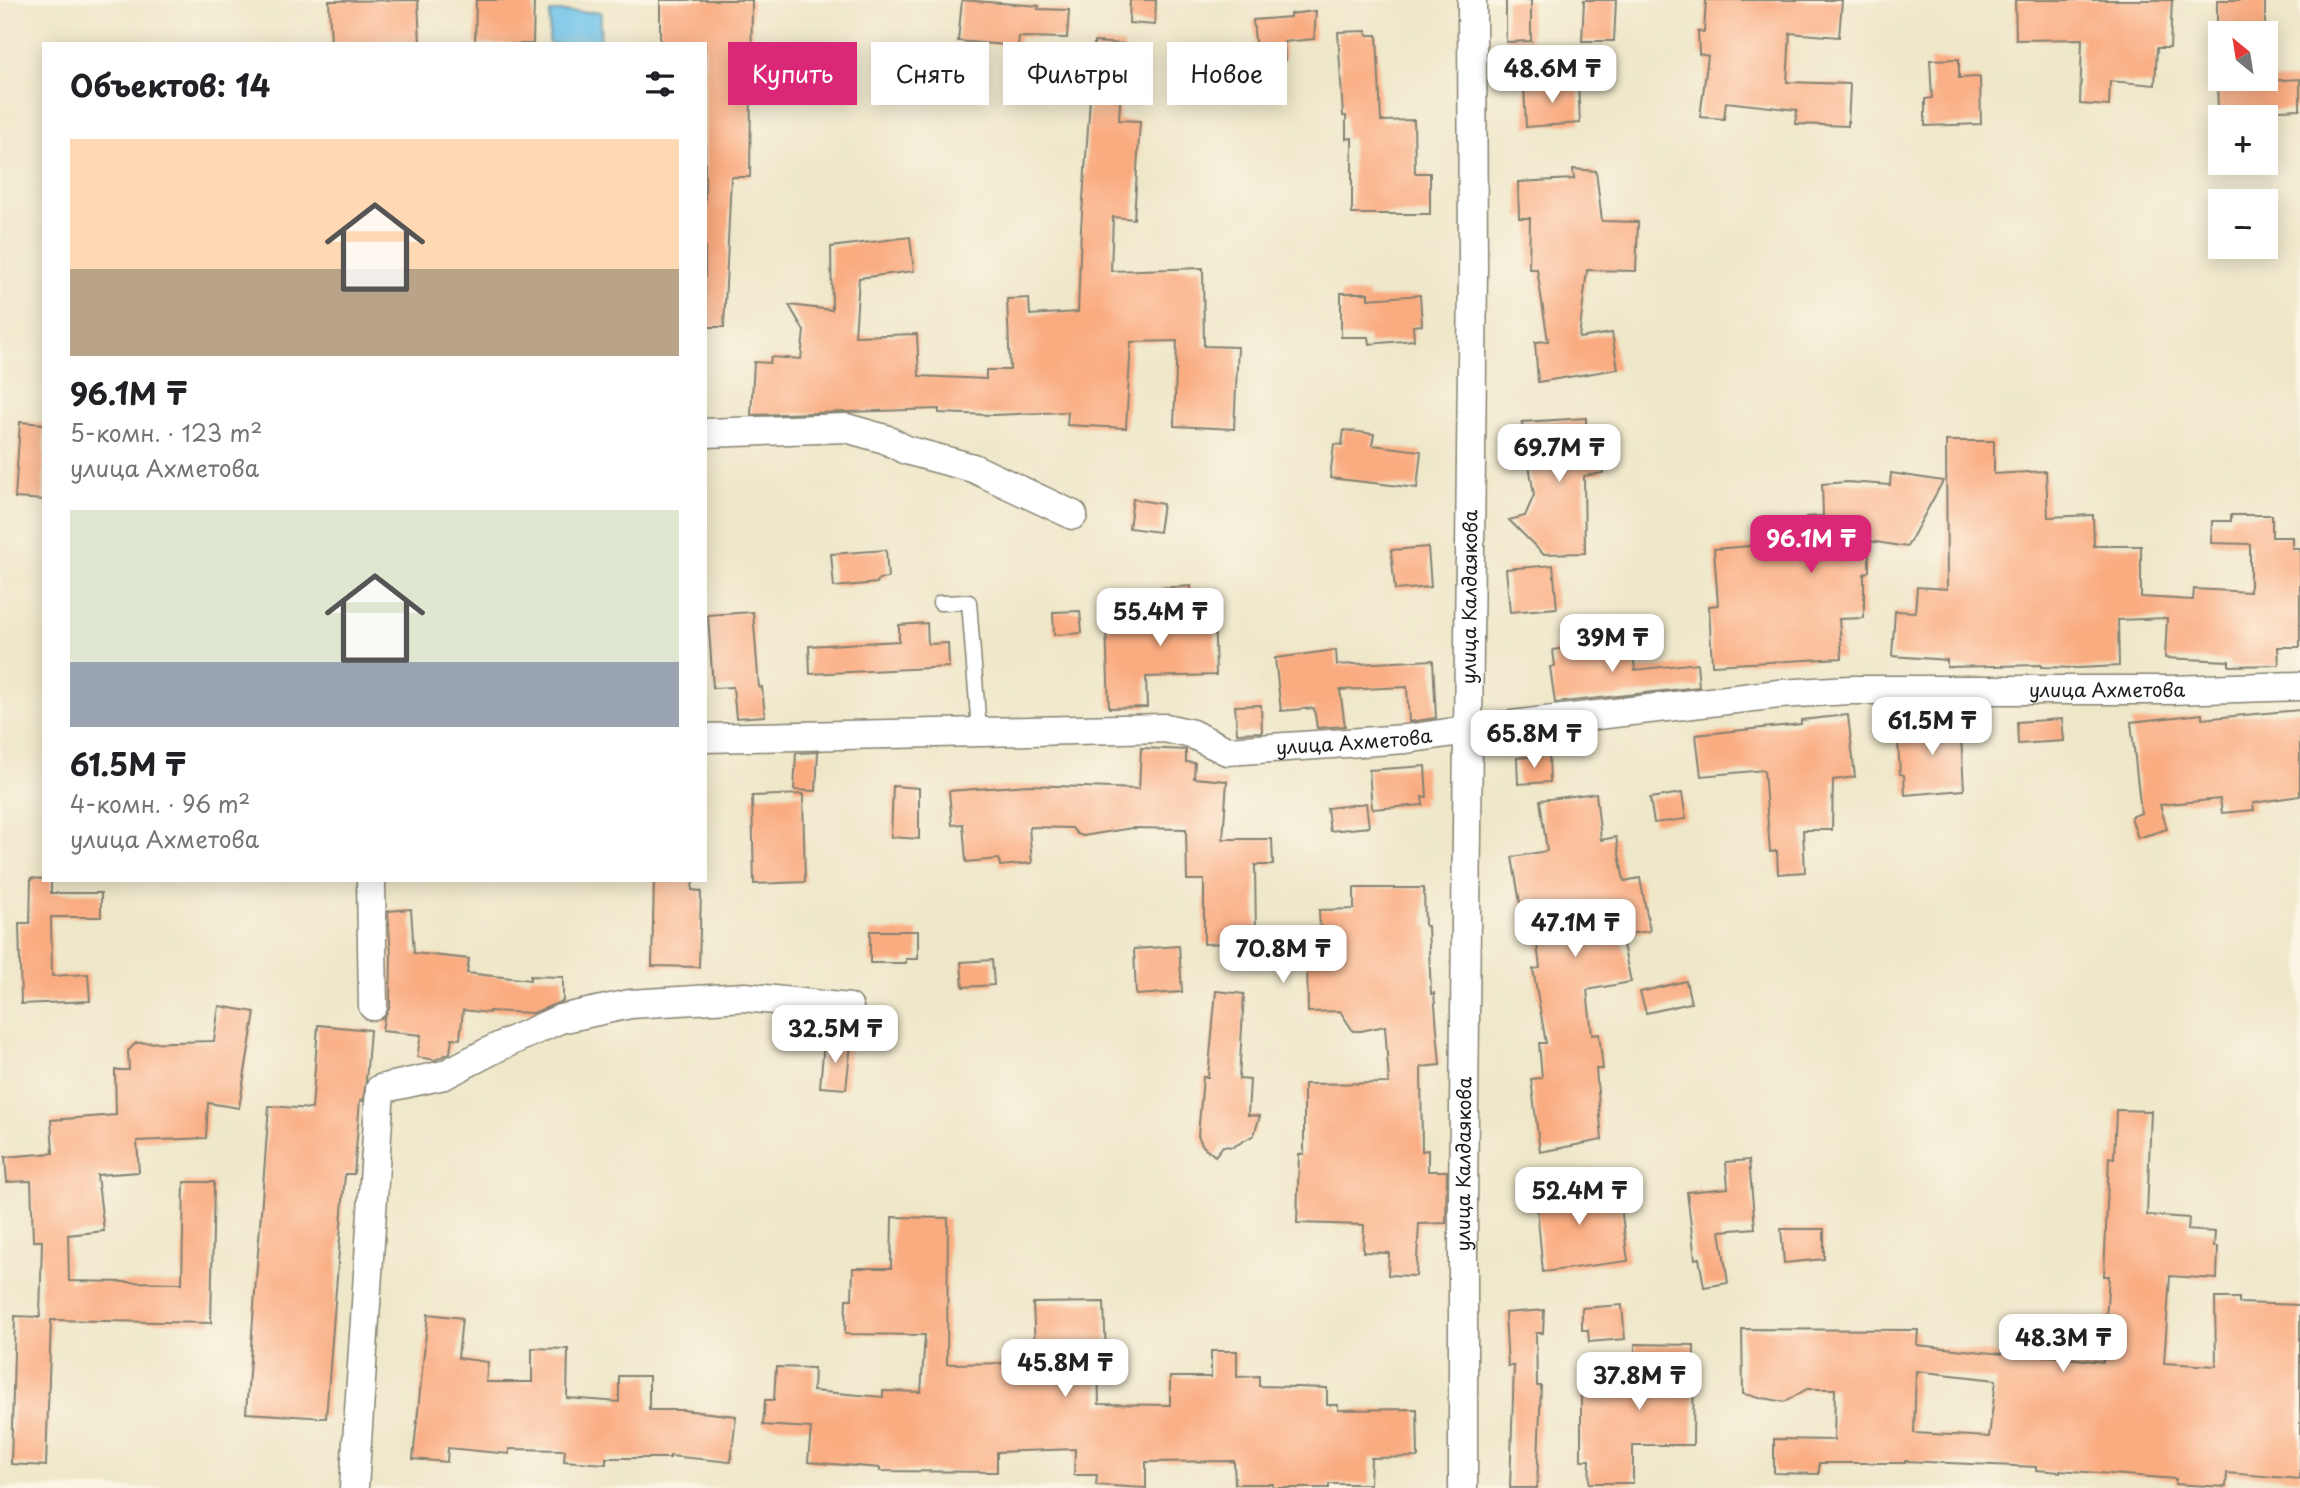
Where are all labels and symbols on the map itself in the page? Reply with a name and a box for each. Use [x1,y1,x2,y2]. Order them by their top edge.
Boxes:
north arrow [2208,21,2278,91]
pin: 48.6M ₸ [1487,46,1617,105]
pin: 69.7M ₸ [1494,424,1624,484]
street label: улица Калдаякова [1454,510,1483,684]
pin: 96.1M ₸ [1746,516,1876,575]
pin: 55.4M ₸ [1095,588,1225,648]
pin: 39M ₸ [1563,614,1661,674]
street label: улица Ахметова [2029,675,2186,703]
pin: 61.5M ₸ [1867,698,1997,757]
pin: 65.8M ₸ [1469,710,1599,770]
street label: улица Ахметова [1275,720,1434,761]
pin: 47.1M ₸ [1510,900,1640,959]
pin: 70.8M ₸ [1218,926,1348,985]
pin: 32.5M ₸ [770,1006,900,1065]
street label: улица Калдаякова [1448,1077,1477,1251]
pin: 52.4M ₸ [1514,1168,1644,1227]
pin: 48.3M ₸ [1998,1314,2128,1374]
pin: 45.8M ₸ [1000,1340,1130,1399]
pin: 37.8M ₸ [1574,1352,1704,1412]

